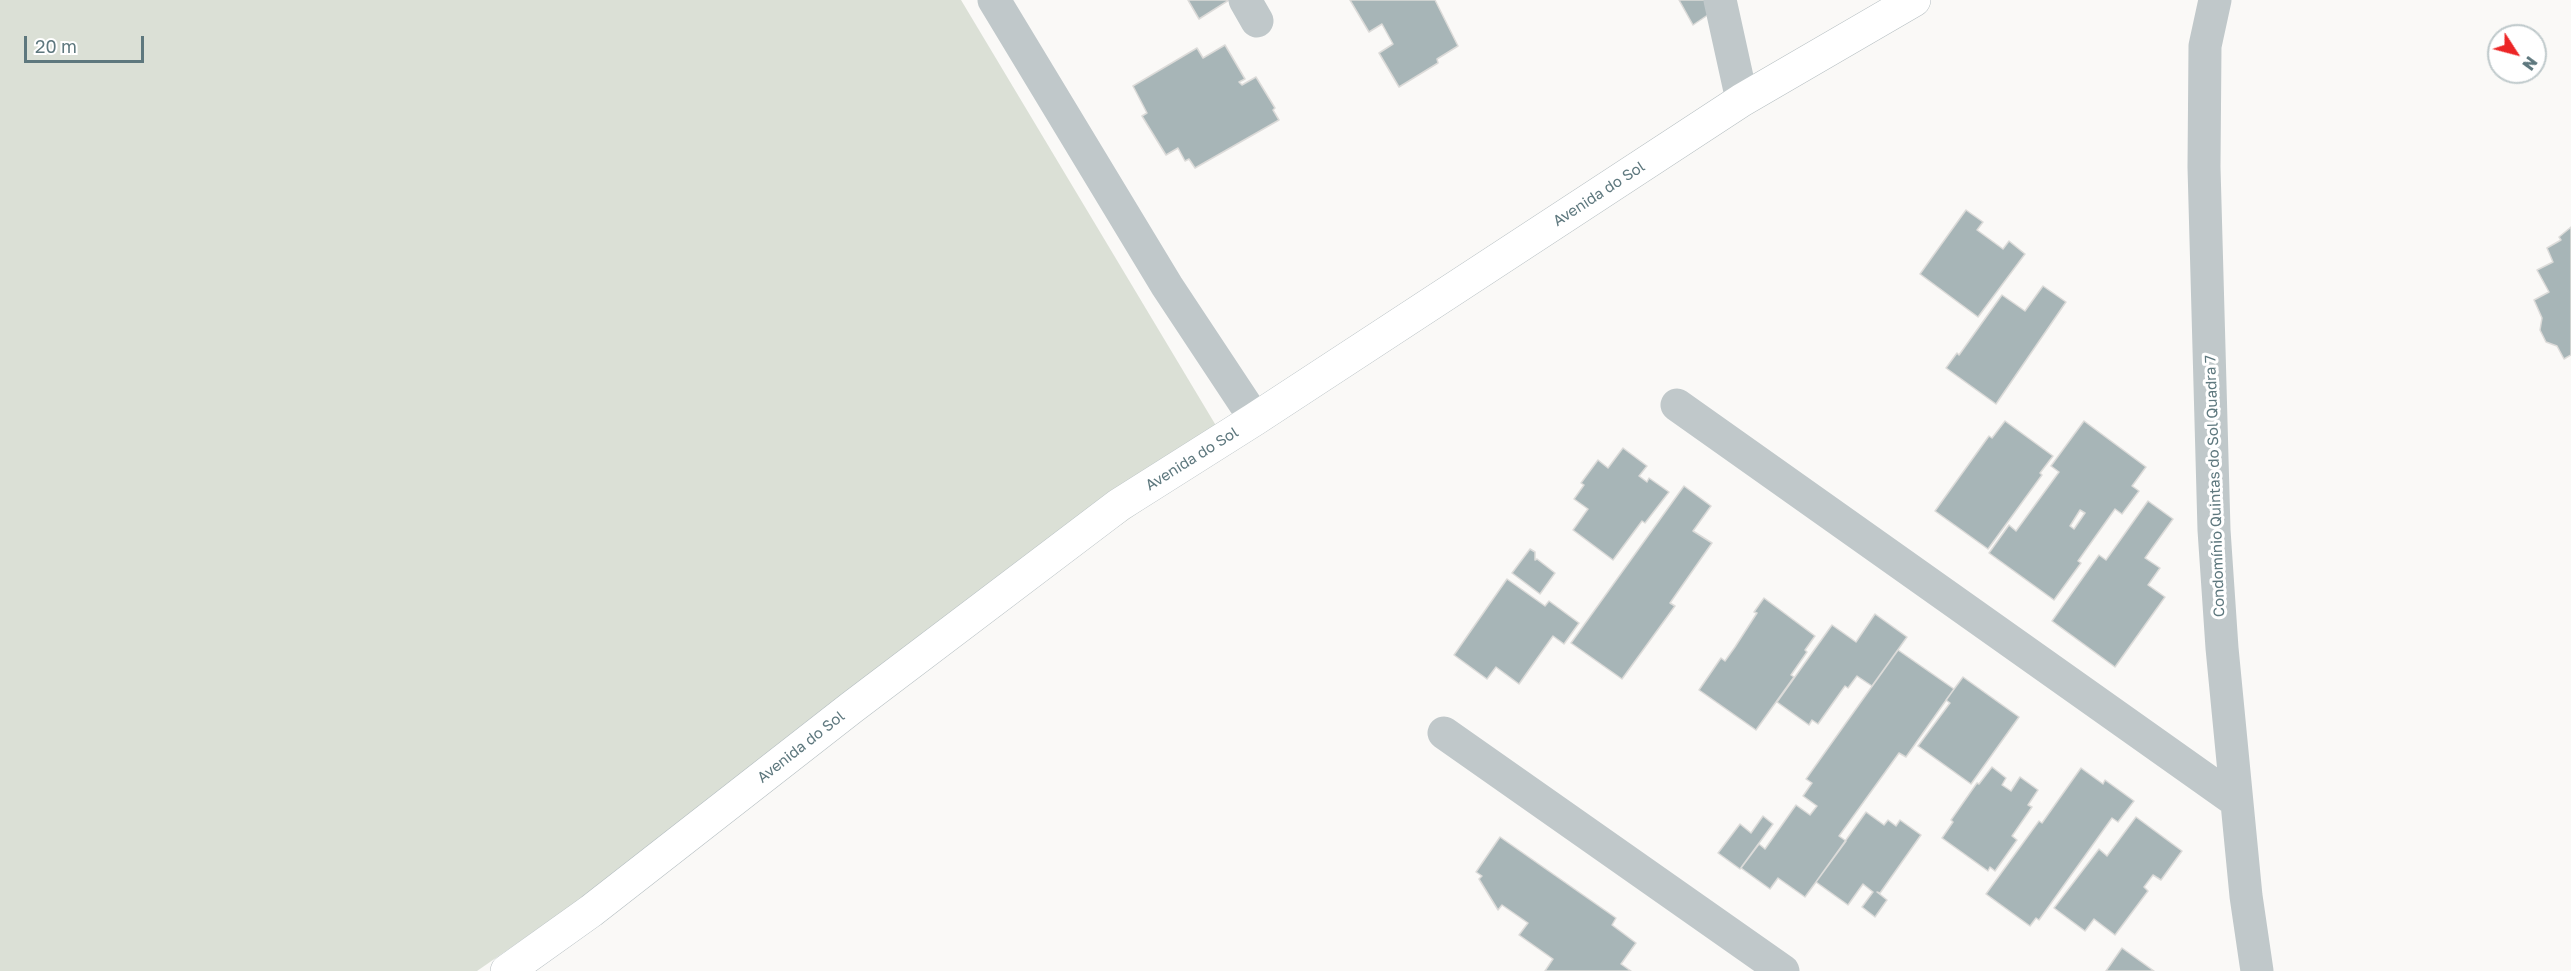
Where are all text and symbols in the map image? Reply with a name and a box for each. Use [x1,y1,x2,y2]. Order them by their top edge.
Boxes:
scale bar [27,24,147,62]
north arrow [2487,24,2547,84]
text: 20 m [35,35,77,57]
text: N [2518,53,2542,74]
street label: Avenida do Sol [1550,158,1648,230]
street label: Condomínio Quintas do Sol Quadra 7 [2201,355,2229,617]
street label: Avenida do Sol [1142,423,1242,495]
street label: Avenida do Sol [754,707,848,787]

